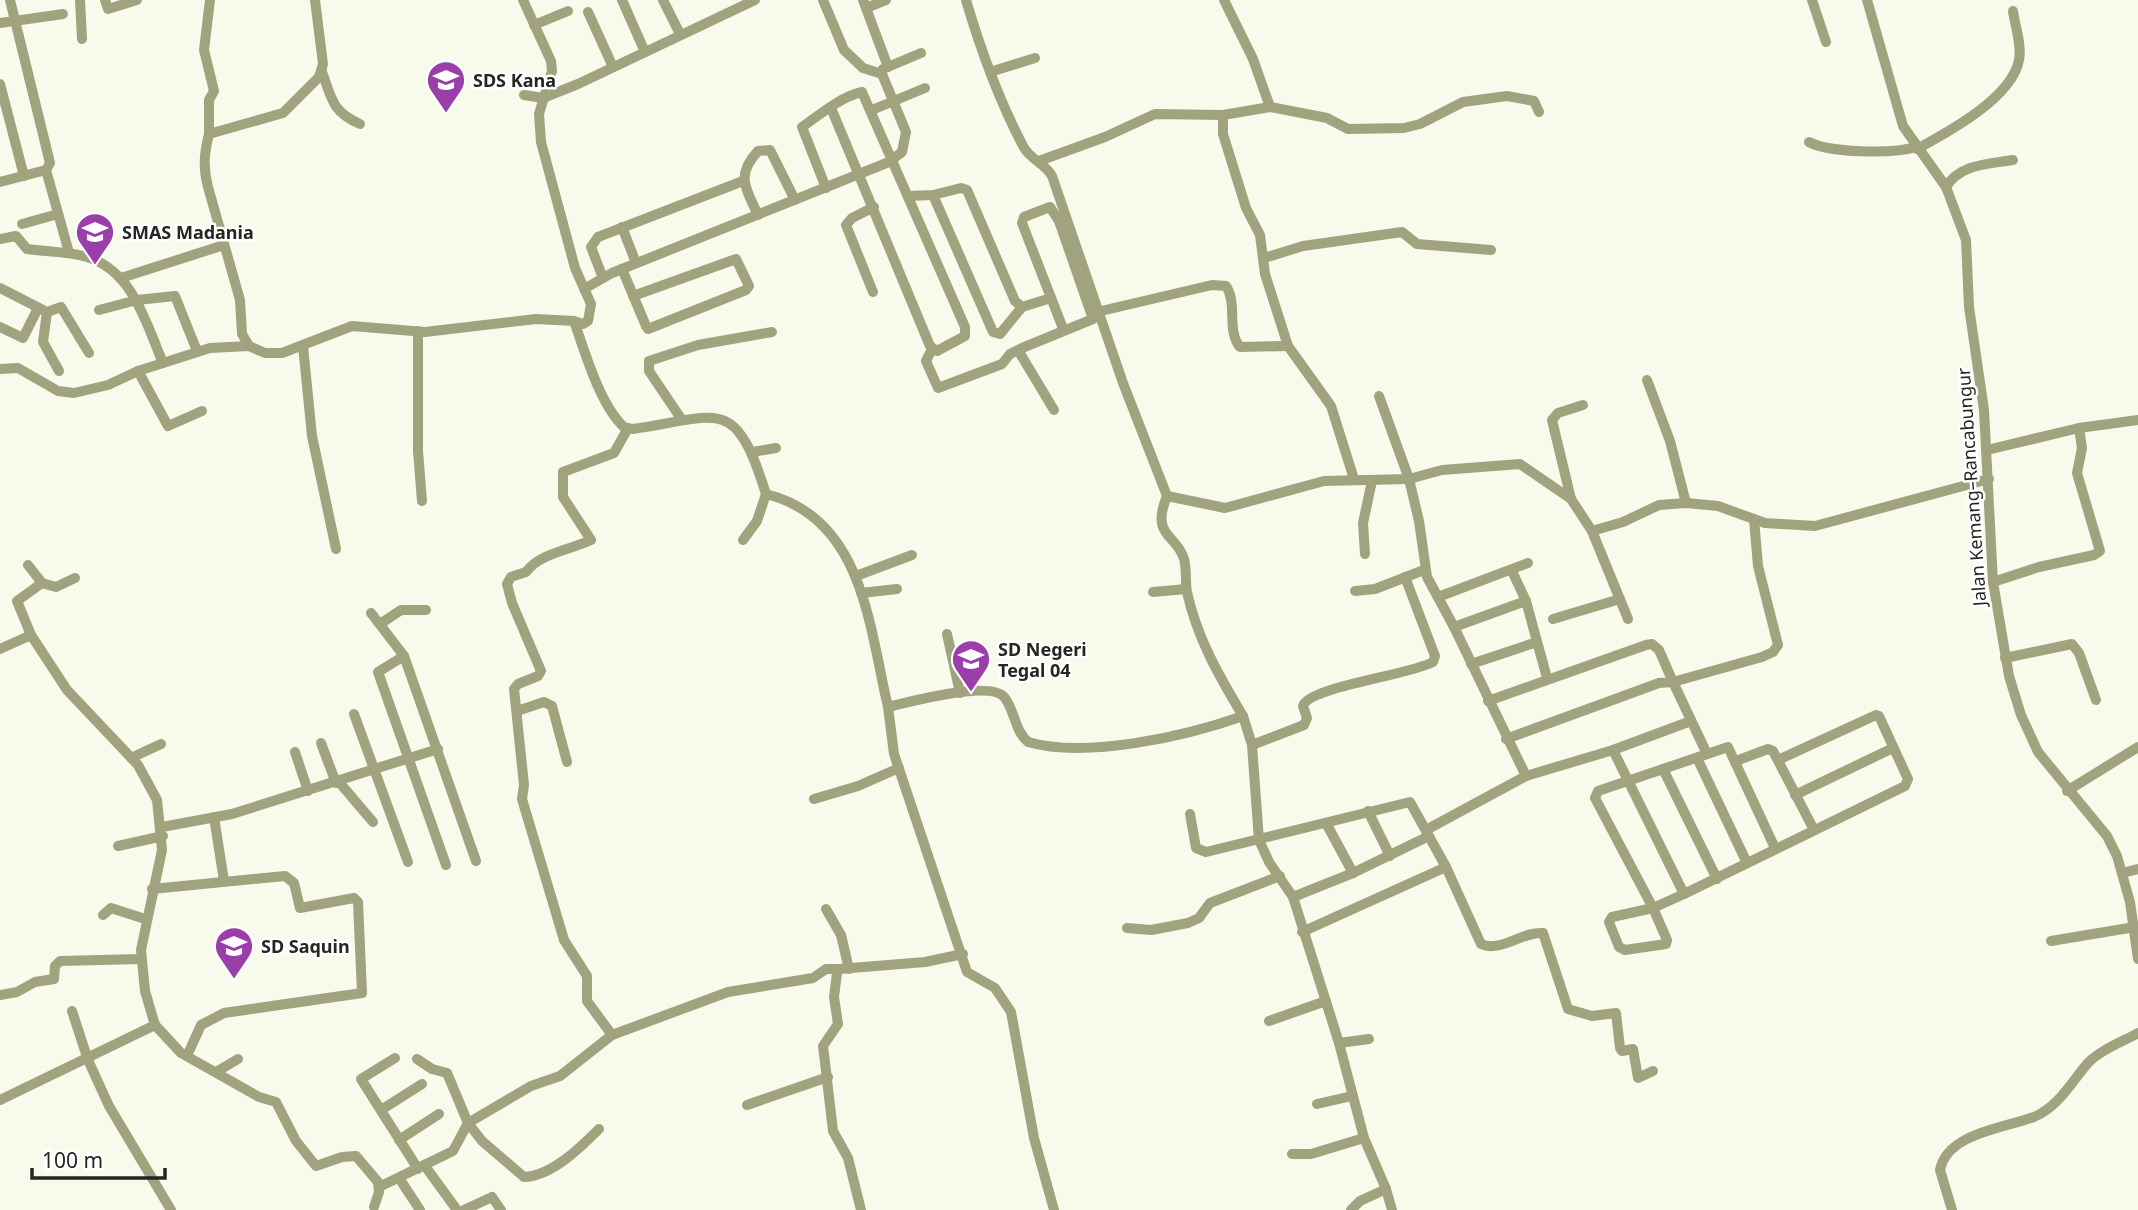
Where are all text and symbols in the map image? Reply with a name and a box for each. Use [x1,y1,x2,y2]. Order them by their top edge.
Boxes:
school or university icon: SDS Kana [425,59,467,114]
place label: SDS Kana [473,68,556,92]
school or university icon: SMAS Madania [74,211,116,266]
place label: SMAS Madania [122,220,254,244]
street label: Jalan Kemang–Rancabungur [1951,366,1991,609]
place label: SD Negeri Tegal 04 [998,637,1087,682]
school or university icon: SD Negeri Tegal 04 [950,638,992,693]
school or university icon: SD Saquin [213,925,255,980]
place label: SD Saquin [261,934,350,958]
scale bar [32,1136,164,1180]
text: 100 m [42,1146,103,1174]

